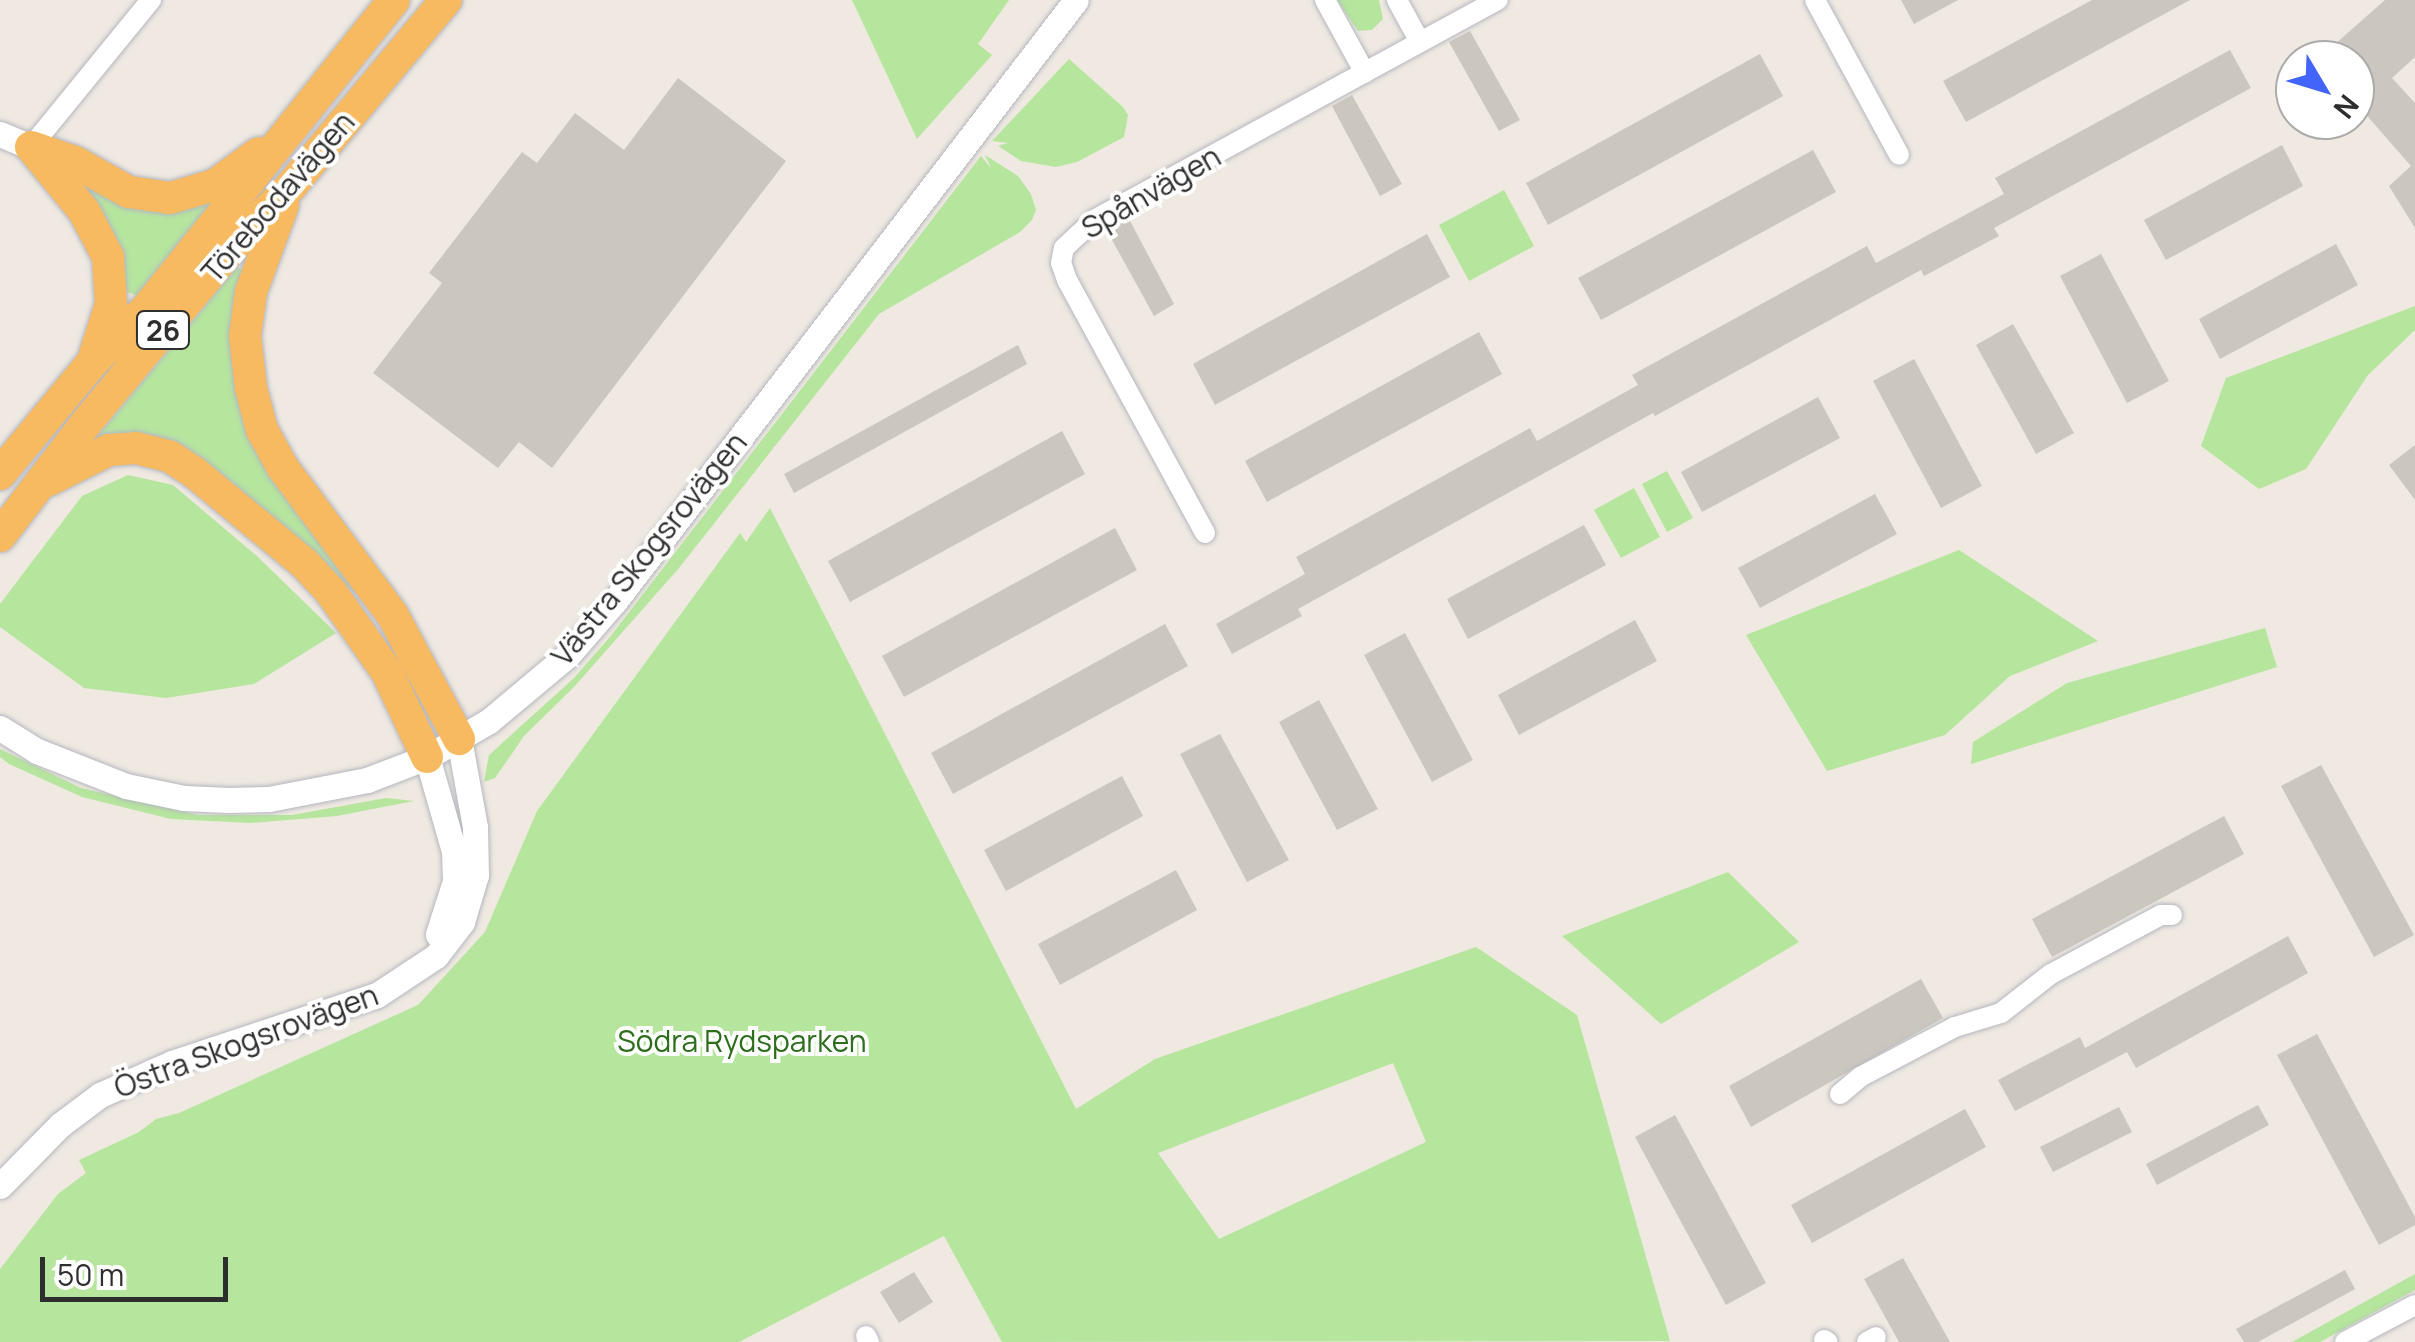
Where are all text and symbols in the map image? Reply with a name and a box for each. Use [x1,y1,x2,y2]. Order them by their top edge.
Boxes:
north arrow [2275,40,2375,140]
text: N [2326,88,2368,127]
street label: Törebodavägen [194,104,362,290]
street label: Spånvägen [1075,138,1227,246]
road number: 26 [136,307,190,353]
street label: Västra Skogsrovägen [544,425,754,673]
street label: Östra Skogsrovägen [109,977,383,1105]
park label: Södra Rydsparken [617,1023,867,1059]
scale bar [45,1237,232,1299]
text: 50 m [57,1254,124,1295]

